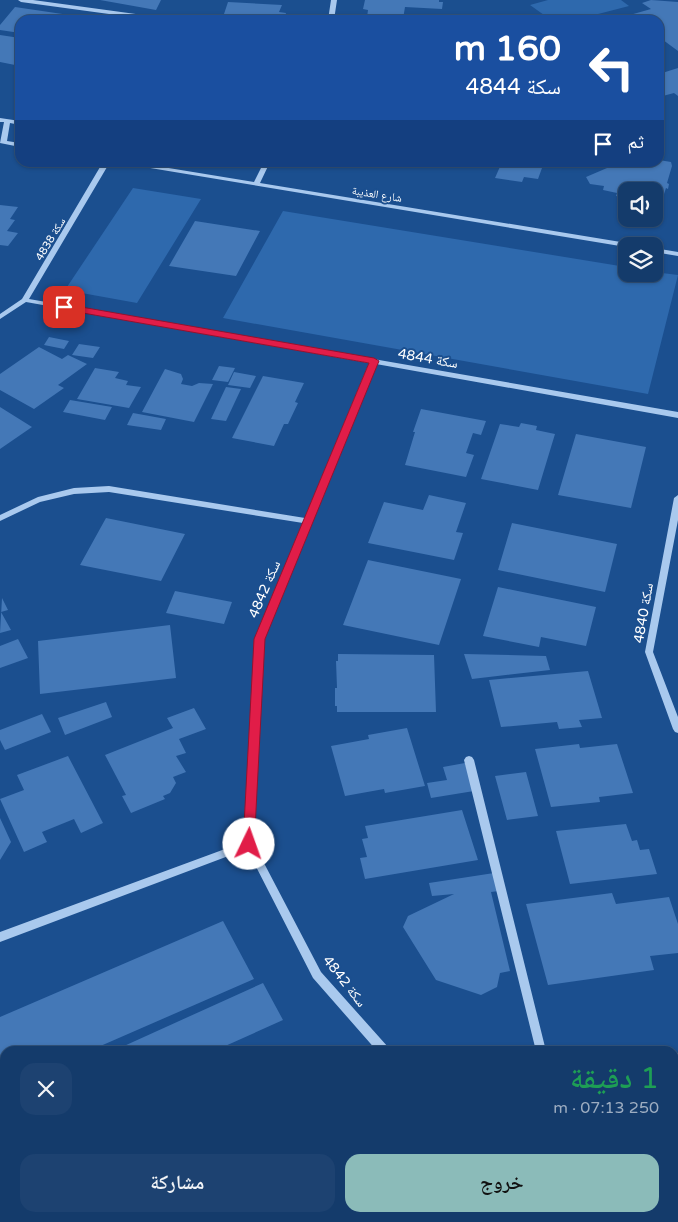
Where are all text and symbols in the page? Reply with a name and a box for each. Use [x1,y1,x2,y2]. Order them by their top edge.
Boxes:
text: 160 m [454,28,561,70]
icon: left [579,35,644,100]
text: سكة 4844 [465,74,561,100]
icon: arrive [589,130,617,158]
text: ثم [627,131,644,153]
map controls [618,182,663,282]
button: sound [618,182,663,227]
street label: شارع العذيبة [351,184,403,205]
street label: سكة 4838 [33,215,68,263]
button: layers [618,237,663,282]
pin [43,286,85,328]
icon: arrive [50,293,78,321]
street label: سكة 4844 [397,345,459,372]
street label: سكة 4842 [245,558,284,620]
street label: سكة 4840 [630,582,657,644]
position arrow [222,817,274,869]
street label: سكة 4842 [319,952,370,1010]
text: 1 دقيقة [570,1060,659,1097]
button: close [20,1063,72,1115]
text: 250 m · 07:13 [553,1098,659,1118]
button: مشاركة [20,1154,335,1212]
button: خروج [345,1154,659,1212]

